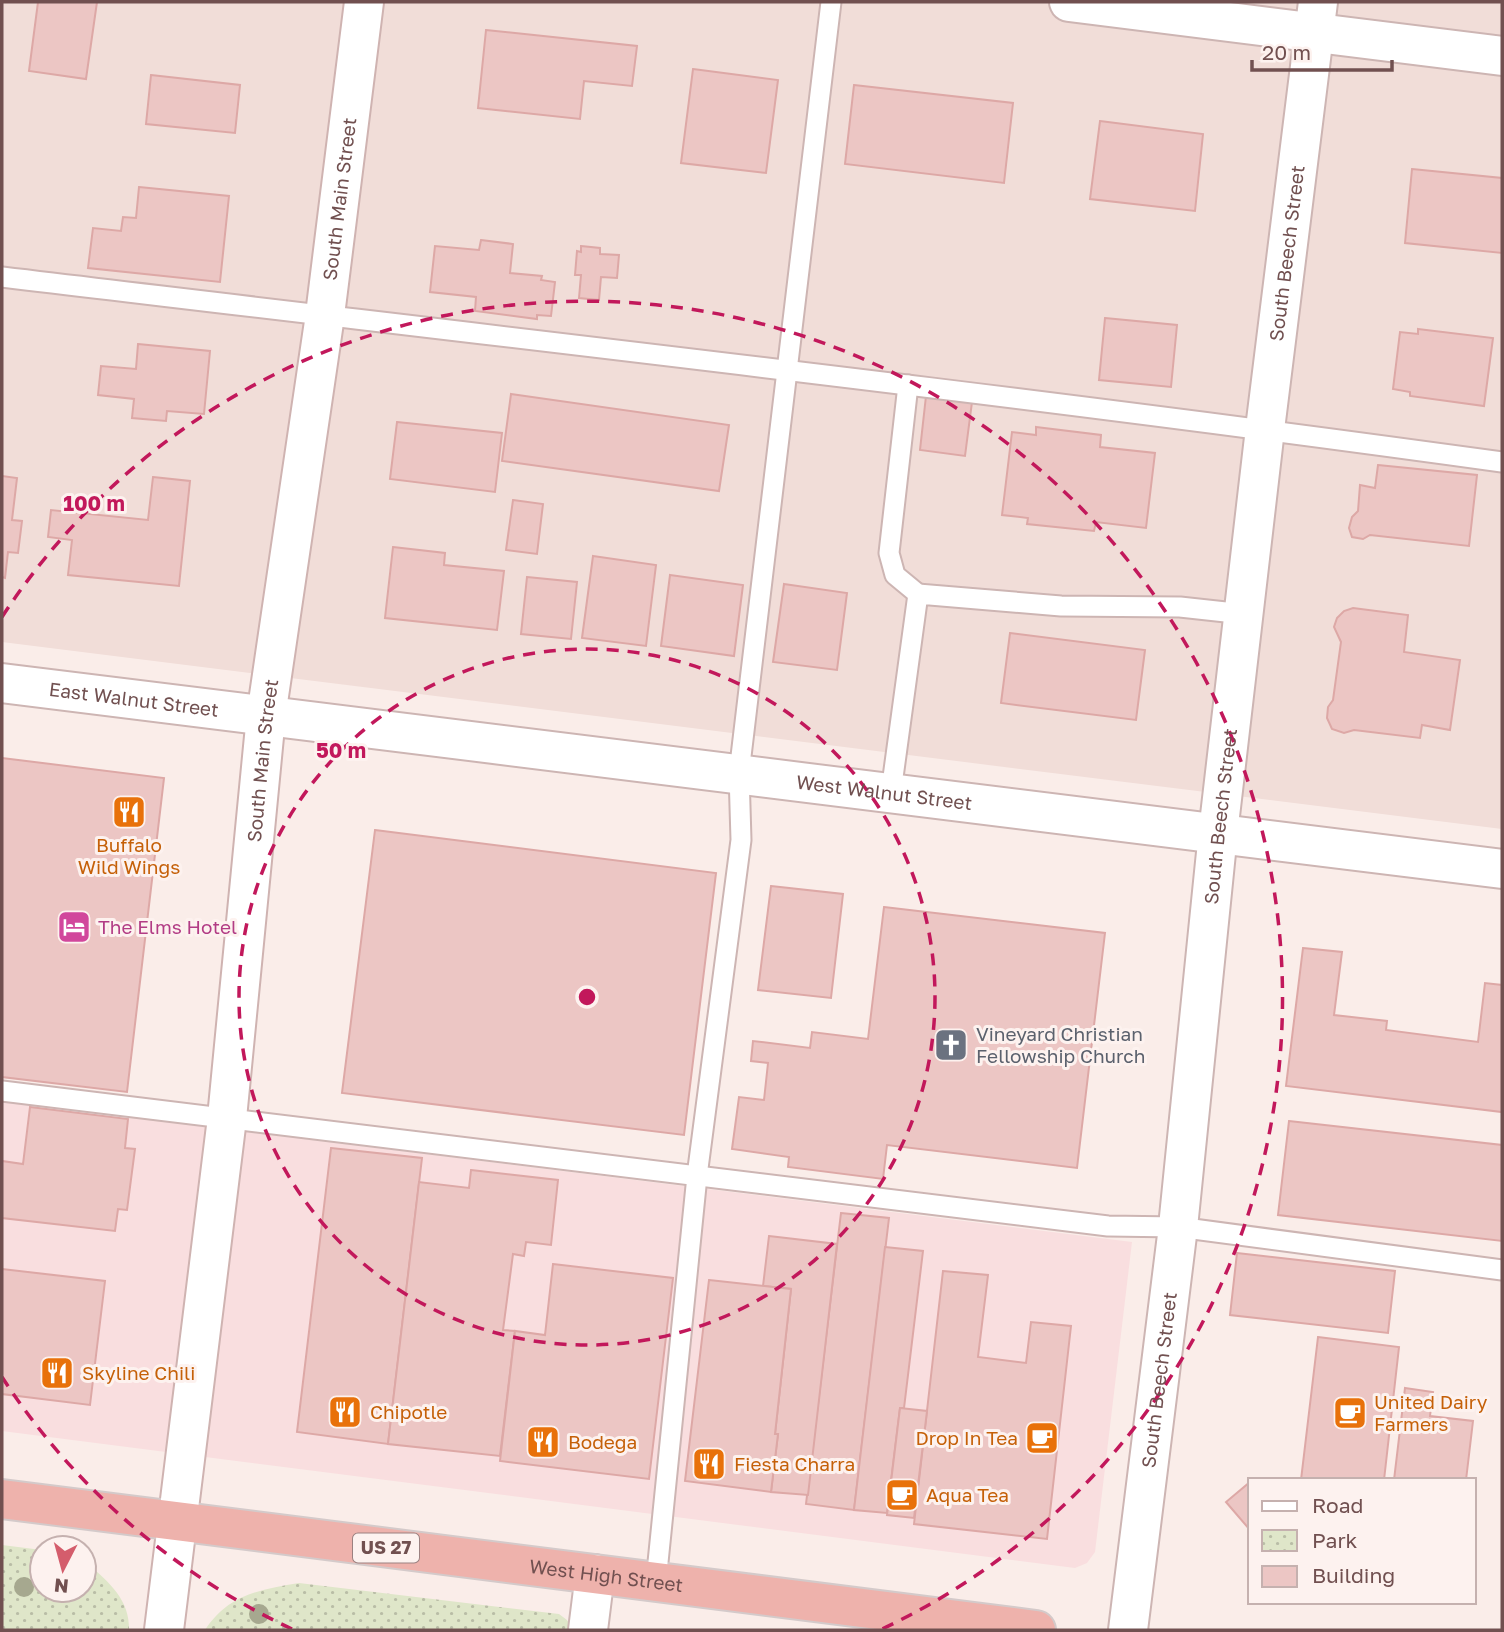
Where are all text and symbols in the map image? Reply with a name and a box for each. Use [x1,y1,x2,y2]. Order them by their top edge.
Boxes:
scale bar [1252,28,1392,72]
text: 20 m [1262,39,1311,65]
street label: South Main Street [317,116,361,282]
street label: South Beech Street [1264,164,1309,342]
text: 100 m [63,490,125,516]
street label: East Walnut Street [48,677,220,721]
street label: South Main Street [242,677,282,843]
street label: South Beech Street [1199,727,1241,905]
text: 50 m [316,737,366,763]
street label: West Walnut Street [795,770,974,814]
restaurant icon: Buffalo Wild Wings [110,793,148,831]
place label: Buffalo Wild Wings [78,833,180,878]
hotel icon: The Elms Hotel [55,908,93,946]
place label: The Elms Hotel [98,915,237,938]
centre of rings [575,985,599,1009]
place label: Vineyard Christian Fellowship Church [976,1022,1145,1067]
church icon: Vineyard Christian Fellowship Church [932,1026,970,1064]
street label: South Beech Street [1136,1291,1181,1469]
restaurant icon: Skyline Chili [38,1354,76,1392]
place label: Skyline Chili [82,1361,195,1384]
place label: United Dairy Farmers [1374,1390,1488,1435]
restaurant icon: Chipotle [326,1393,364,1431]
cafe icon: United Dairy Farmers [1331,1394,1369,1432]
place label: Chipotle [370,1400,447,1423]
cafe icon: Drop In Tea [1023,1419,1061,1457]
restaurant icon: Bodega [524,1423,562,1461]
place label: Drop In Tea [915,1426,1018,1449]
place label: Bodega [568,1430,637,1453]
restaurant icon: Fiesta Charra [690,1445,728,1483]
place label: Fiesta Charra [734,1452,855,1475]
cafe icon: Aqua Tea [883,1476,921,1514]
legend [1248,1478,1476,1604]
place label: Aqua Tea [926,1483,1009,1506]
text: Road [1312,1492,1363,1518]
text: Park [1312,1527,1358,1553]
north arrow [28,1534,98,1604]
road number: US 27 [353,1534,419,1562]
street label: West High Street [528,1554,685,1596]
text: Building [1312,1562,1395,1588]
text: N [53,1574,70,1599]

